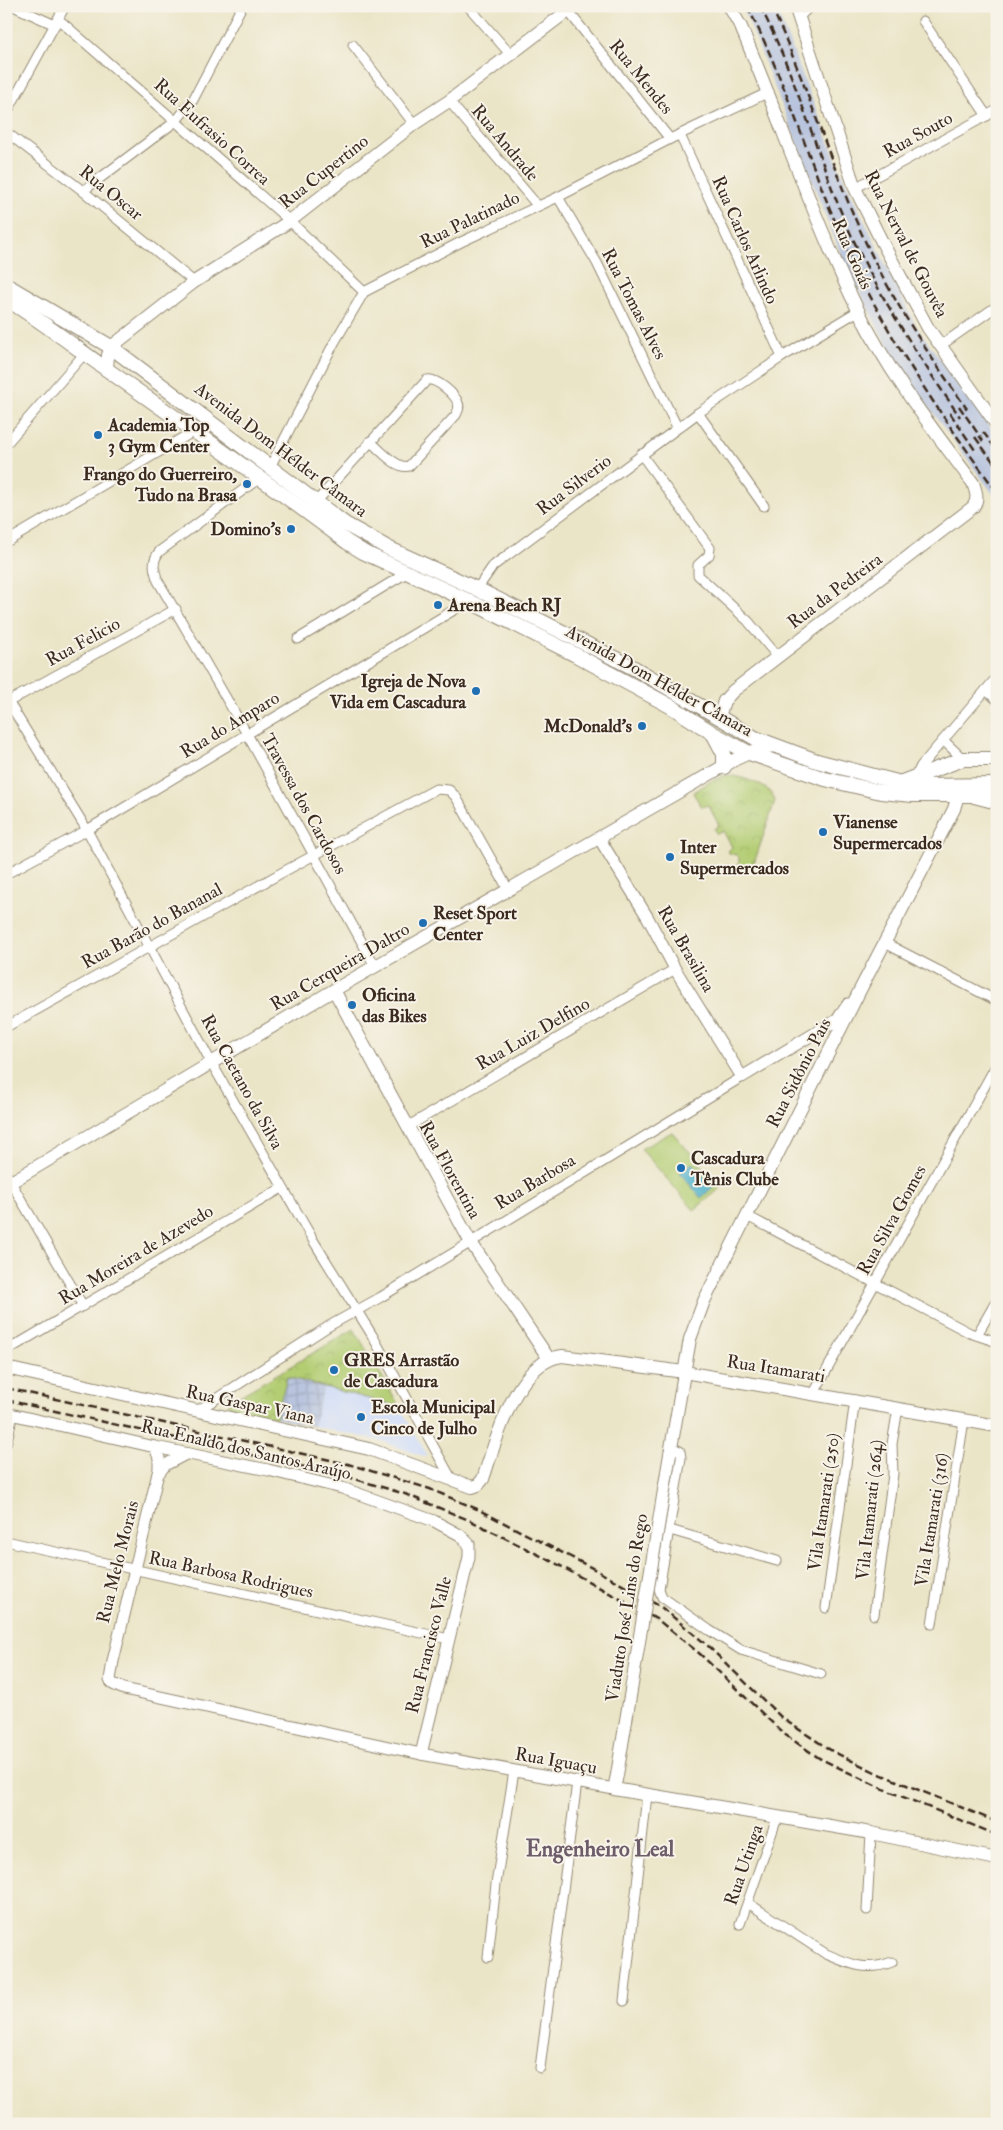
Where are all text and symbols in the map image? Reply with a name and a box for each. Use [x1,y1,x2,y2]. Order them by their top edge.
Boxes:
street label: Rua Mendes [604,35,678,119]
street label: Rua Eufrasio Correa [149,74,275,191]
street label: Rua Andrade [466,100,544,186]
street label: Rua Souto [879,106,957,163]
street label: Rua Cupertino [275,130,374,214]
street label: Rua Oscar [74,160,148,226]
street label: Rua Nerval de Gouvêa [859,166,953,322]
street label: Rua Carlos Arlindo [706,172,784,308]
street label: Rua Palatinado [417,186,524,254]
street label: Rua Goiás [826,215,878,293]
street label: Rua Tomas Alves [596,245,672,363]
street label: Avenida Dom Hélder Câmara [189,377,373,523]
place label: Academia Top 3 Gym Center [107,414,210,458]
marker: Academia Top 3 Gym Center [92,429,104,441]
street label: Rua Silverio [532,449,616,521]
place label: Frango do Guerreiro, Tudo na Brasa [83,463,238,507]
marker: Frango do Guerreiro, Tudo na Brasa [241,478,253,490]
place label: Domino's [211,518,281,541]
marker: Domino's [285,523,297,535]
street label: Rua da Pedreira [783,548,887,634]
place label: Arena Beach RJ [447,594,562,617]
marker: Arena Beach RJ [432,599,444,611]
street label: Rua Felicio [42,612,125,672]
street label: Avenida Dom Hélder Câmara [560,619,757,742]
place label: Igreja de Nova Vida em Cascadura [329,670,467,714]
marker: Igreja de Nova Vida em Cascadura [470,685,482,697]
street label: Rua do Amparo [176,686,284,764]
place label: McDonald's [543,715,632,738]
marker: McDonald's [636,720,648,732]
street label: Travessa dos Cardosos [256,730,352,878]
place label: Vianense Supermercados [832,811,942,855]
marker: Vianense Supermercados [817,826,829,838]
place label: Inter Supermercados [680,836,789,880]
marker: Inter Supermercados [664,851,676,863]
street label: Rua Barão do Bananal [78,878,227,974]
place label: Reset Sport Center [433,902,517,946]
street label: Rua Brasilina [652,902,720,997]
marker: Reset Sport Center [417,917,429,929]
street label: Rua Cerqueira Daltro [266,918,414,1016]
place label: Oficina das Bikes [362,984,427,1028]
street label: Rua Luiz Delfino [472,992,594,1076]
marker: Oficina das Bikes [346,999,358,1011]
street label: Rua Caetano da Silva [195,1011,289,1154]
street label: Rua Sidônio Pais [761,1014,837,1132]
street label: Rua Florentina [414,1117,487,1223]
place label: Cascadura Tênis Clube [690,1147,779,1191]
street label: Rua Barbosa [490,1149,580,1215]
street label: Rua Silva Gomes [852,1161,932,1279]
marker: Cascadura Tênis Clube [675,1162,687,1174]
street label: Rua Moreira de Azevedo [55,1200,218,1310]
place label: GRES Arrastão de Cascadura [344,1349,459,1393]
street label: Rua Itamarati [725,1350,827,1388]
marker: GRES Arrastão de Cascadura [328,1364,340,1376]
street label: Rua Gaspar Viana [184,1380,317,1430]
place label: Escola Municipal Cinco de Julho [371,1396,496,1440]
marker: Escola Municipal Cinco de Julho [355,1411,367,1423]
street label: Rua Enaldo dos Santos Araújo [139,1415,354,1485]
street label: Vila Itamarati (250) [803,1431,845,1573]
street label: Vila Itamarati (264) [851,1439,889,1581]
street label: Vila Itamarati (316) [910,1451,954,1589]
street label: Rua Melo Morais [92,1498,144,1626]
street label: Viaduto José Lins do Rego [601,1512,653,1704]
street label: Rua Barbosa Rodrigues [147,1546,315,1604]
street label: Rua Francisco Valle [401,1574,457,1716]
street label: Rua Iguaçu [513,1742,599,1780]
street label: Rua Utinga [719,1821,769,1908]
district label: Engenheiro Leal [526,1835,675,1864]

